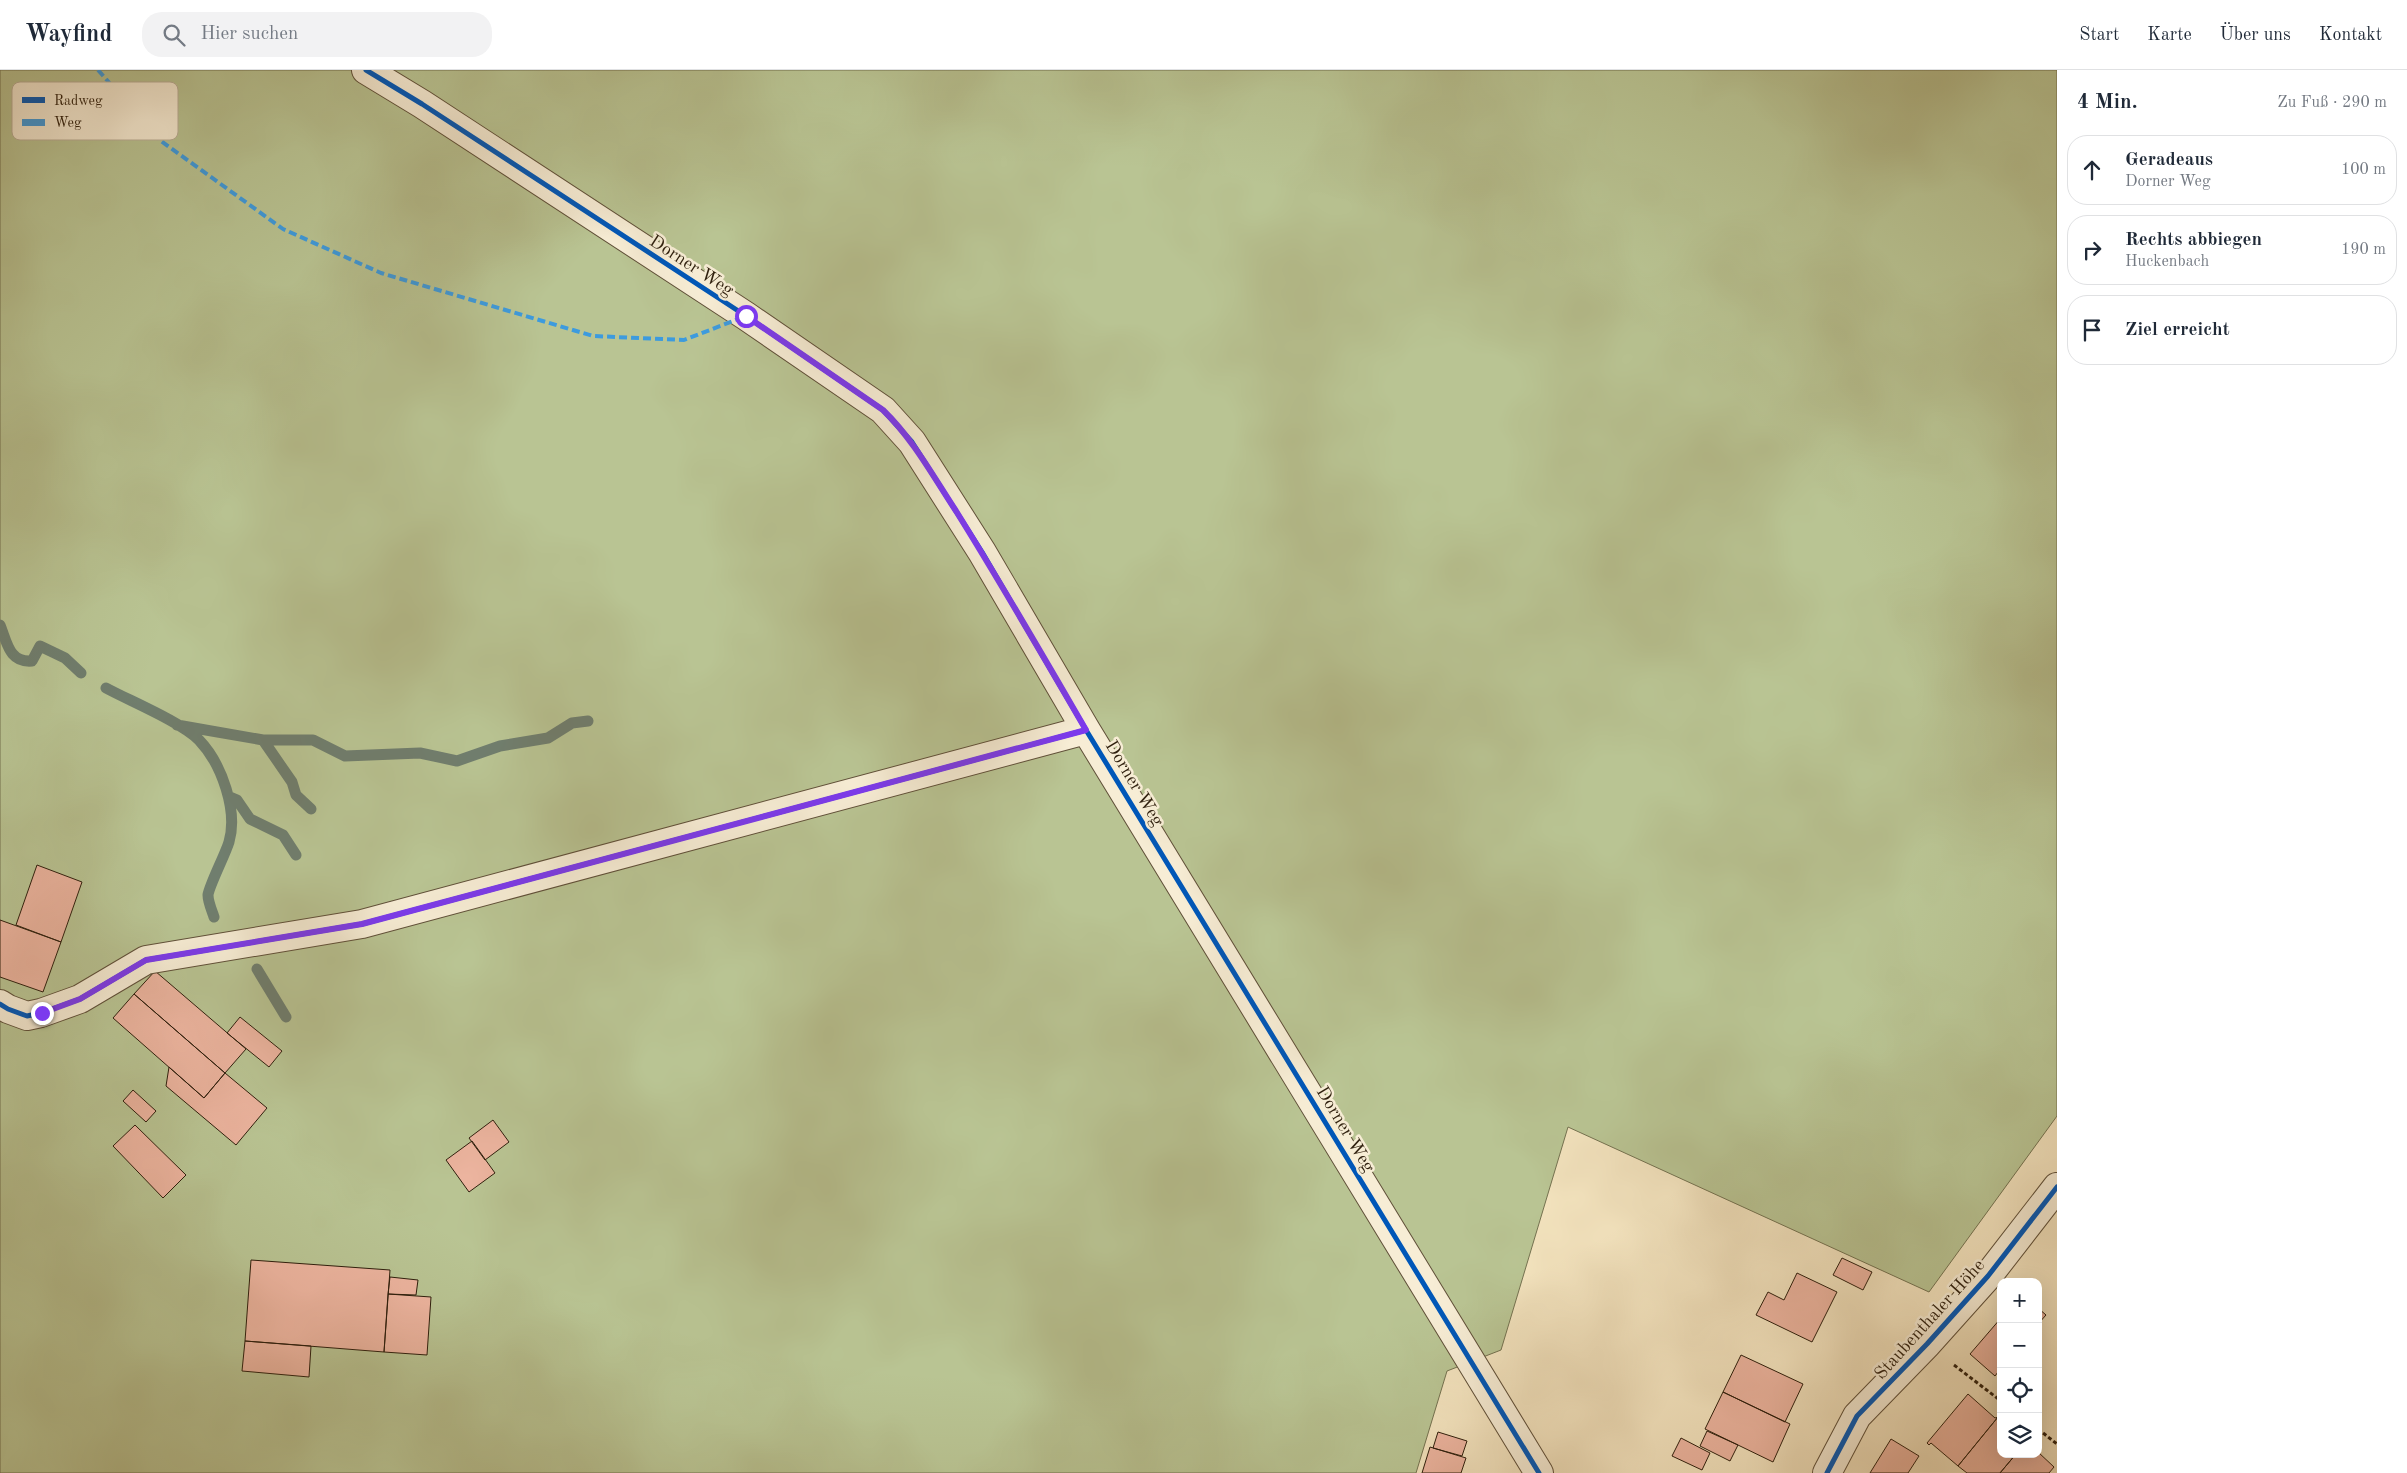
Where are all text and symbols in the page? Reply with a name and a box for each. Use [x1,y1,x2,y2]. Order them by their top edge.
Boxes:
search box [142,12,492,57]
icon: search [160,21,188,49]
text: Wayfind [25,23,112,47]
text: Hier suchen [200,25,298,44]
text: Start [2079,26,2119,44]
text: Karte [2147,26,2192,44]
text: Über uns [2220,26,2291,44]
text: Kontakt [2319,26,2382,44]
legend [12,82,178,140]
text: 4 Min. [2077,92,2138,113]
text: Radweg [54,94,103,108]
text: Zu Fuß · 290 m [2277,95,2387,111]
text: Weg [54,116,82,130]
text: Geradeaus [2125,151,2213,170]
icon: ahead [2078,156,2106,184]
text: 100 m [2341,162,2386,178]
text: Dorner Weg [2125,174,2211,190]
text: Rechts abbiegen [2125,231,2262,250]
street label: Dorner Weg [646,232,737,300]
icon: right [2078,236,2106,264]
text: 190 m [2341,242,2386,258]
text: Huckenbach [2125,254,2209,270]
route start [735,305,758,328]
icon: arrive [2078,316,2106,344]
text: Ziel erreicht [2125,321,2230,340]
street label: Dorner Weg [1102,738,1167,830]
route end [31,1002,54,1025]
street label: Dorner Weg [1313,1084,1378,1176]
street label: Staubenthaler Höhe [1871,1256,1988,1383]
map controls [1997,1278,2042,1458]
button: + [1997,1278,2042,1323]
button: − [1997,1323,2042,1368]
button: locate [1997,1368,2042,1413]
button: layers [1997,1413,2042,1458]

